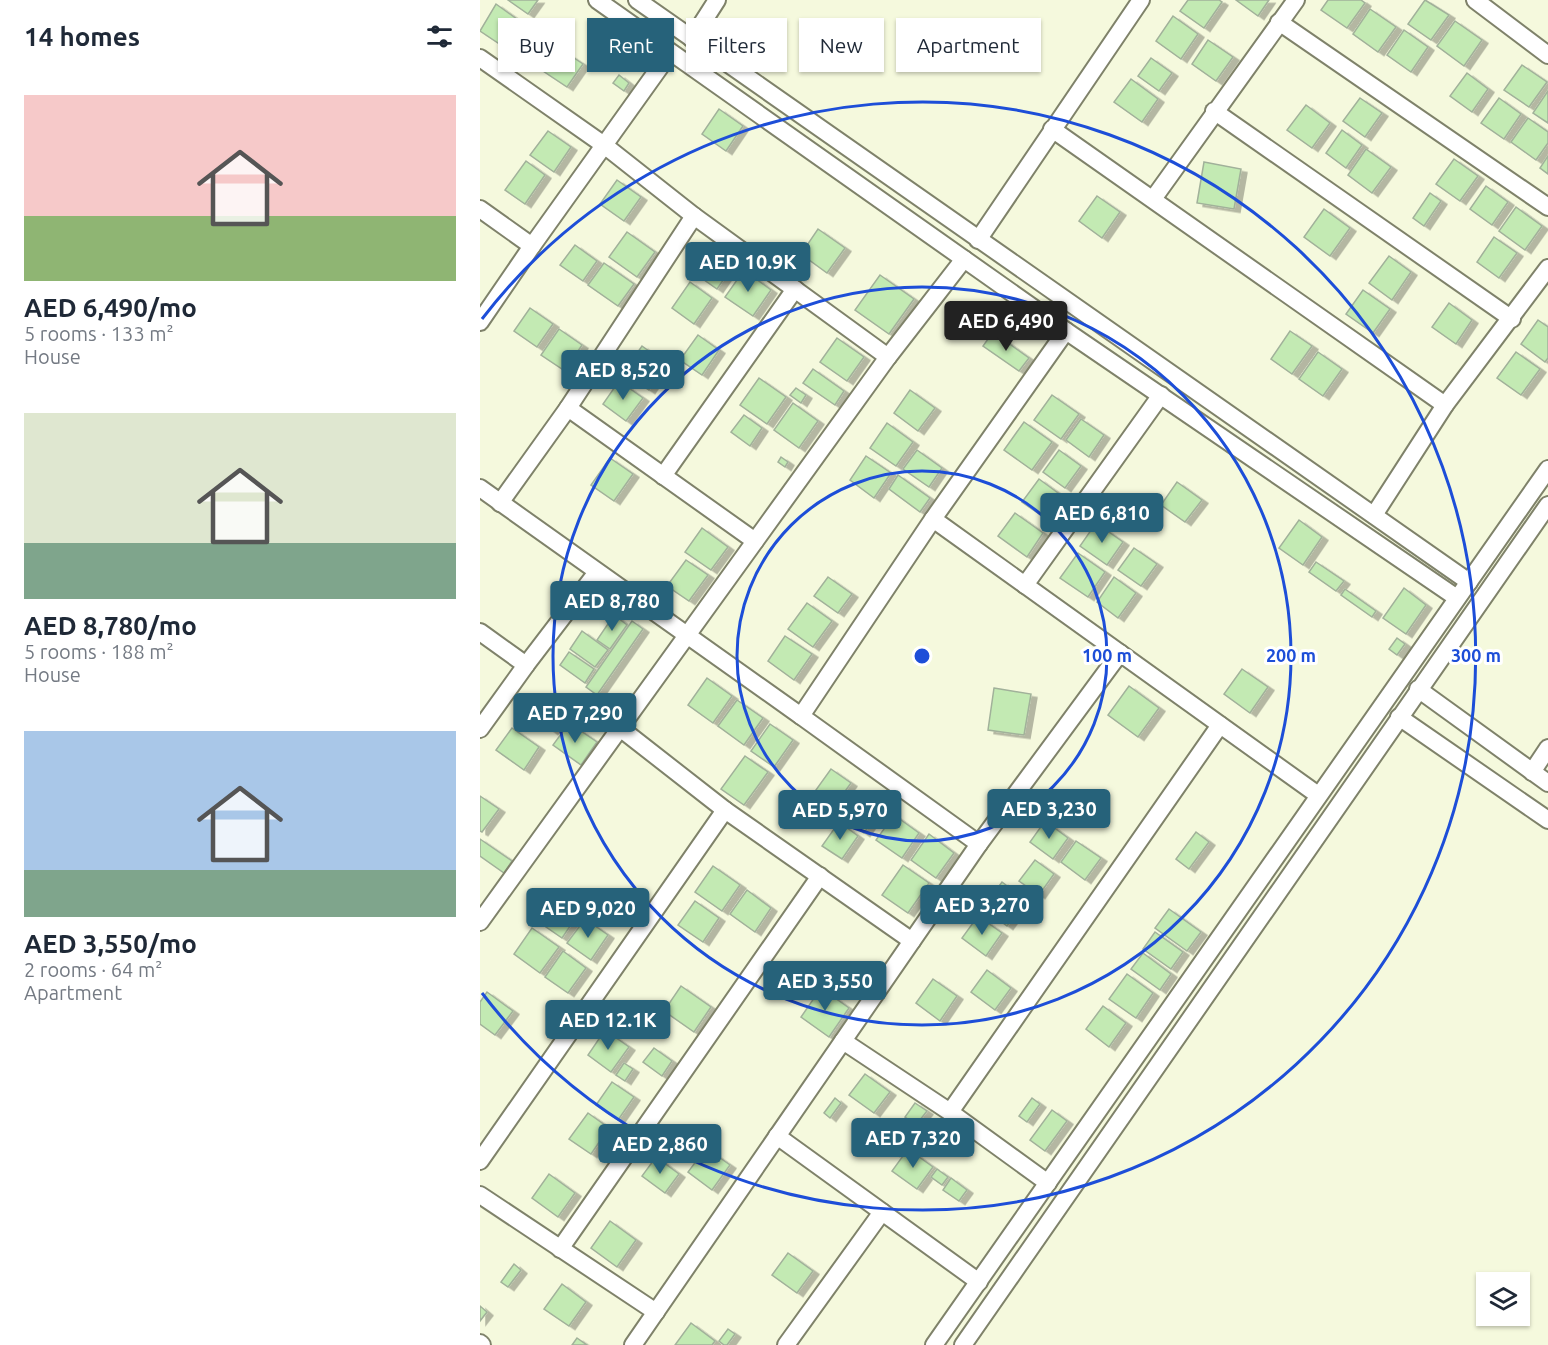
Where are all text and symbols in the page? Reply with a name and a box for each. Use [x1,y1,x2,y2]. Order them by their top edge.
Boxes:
chip: Buy [498,18,575,72]
chip: Rent [587,18,674,72]
chip: Filters [686,18,787,72]
chip: New [799,18,884,72]
chip: Apartment [896,18,1041,72]
icon: filters [423,20,456,53]
text: 14 homes [24,22,140,51]
icon: home [186,134,294,242]
pin: AED 10.9K [679,242,817,293]
text: AED 10.9K [699,250,797,273]
text: AED 6,490/mo [24,293,197,322]
pin: AED 6,490 [937,301,1075,352]
text: AED 6,490 [958,309,1054,332]
text: 5 rooms · 133 m² [24,322,174,345]
text: House [24,345,81,368]
pin: AED 8,520 [554,350,692,401]
text: AED 8,520 [575,358,671,381]
icon: home [186,452,294,560]
pin: AED 6,810 [1033,493,1171,544]
text: AED 6,810 [1054,501,1150,524]
pin: AED 8,780 [543,581,681,632]
text: AED 8,780 [564,589,660,612]
text: AED 8,780/mo [24,611,197,640]
text: 5 rooms · 188 m² [24,640,174,663]
text: 100 m [1082,645,1132,665]
text: 200 m [1266,645,1316,665]
text: 300 m [1451,645,1501,665]
centre of rings [912,646,932,666]
text: House [24,663,81,686]
pin: AED 7,290 [506,693,644,744]
text: AED 7,290 [527,701,623,724]
icon: home [186,770,294,878]
pin: AED 3,230 [980,789,1118,840]
pin: AED 5,970 [771,790,909,841]
text: AED 3,230 [1001,797,1097,820]
text: AED 5,970 [792,798,888,821]
pin: AED 3,270 [913,885,1051,936]
pin: AED 9,020 [519,888,657,939]
text: AED 3,270 [934,893,1030,916]
text: AED 9,020 [540,896,636,919]
text: AED 3,550/mo [24,929,197,958]
text: 2 rooms · 64 m² [24,958,162,981]
pin: AED 3,550 [756,961,894,1012]
text: AED 3,550 [777,969,873,992]
text: Apartment [24,981,122,1004]
pin: AED 12.1K [539,1000,677,1051]
text: AED 12.1K [559,1008,657,1031]
pin: AED 7,320 [844,1118,982,1169]
pin: AED 2,860 [591,1124,729,1175]
text: AED 7,320 [865,1126,961,1149]
text: AED 2,860 [612,1132,708,1155]
map controls [1476,1272,1530,1326]
button: layers [1476,1272,1530,1326]

